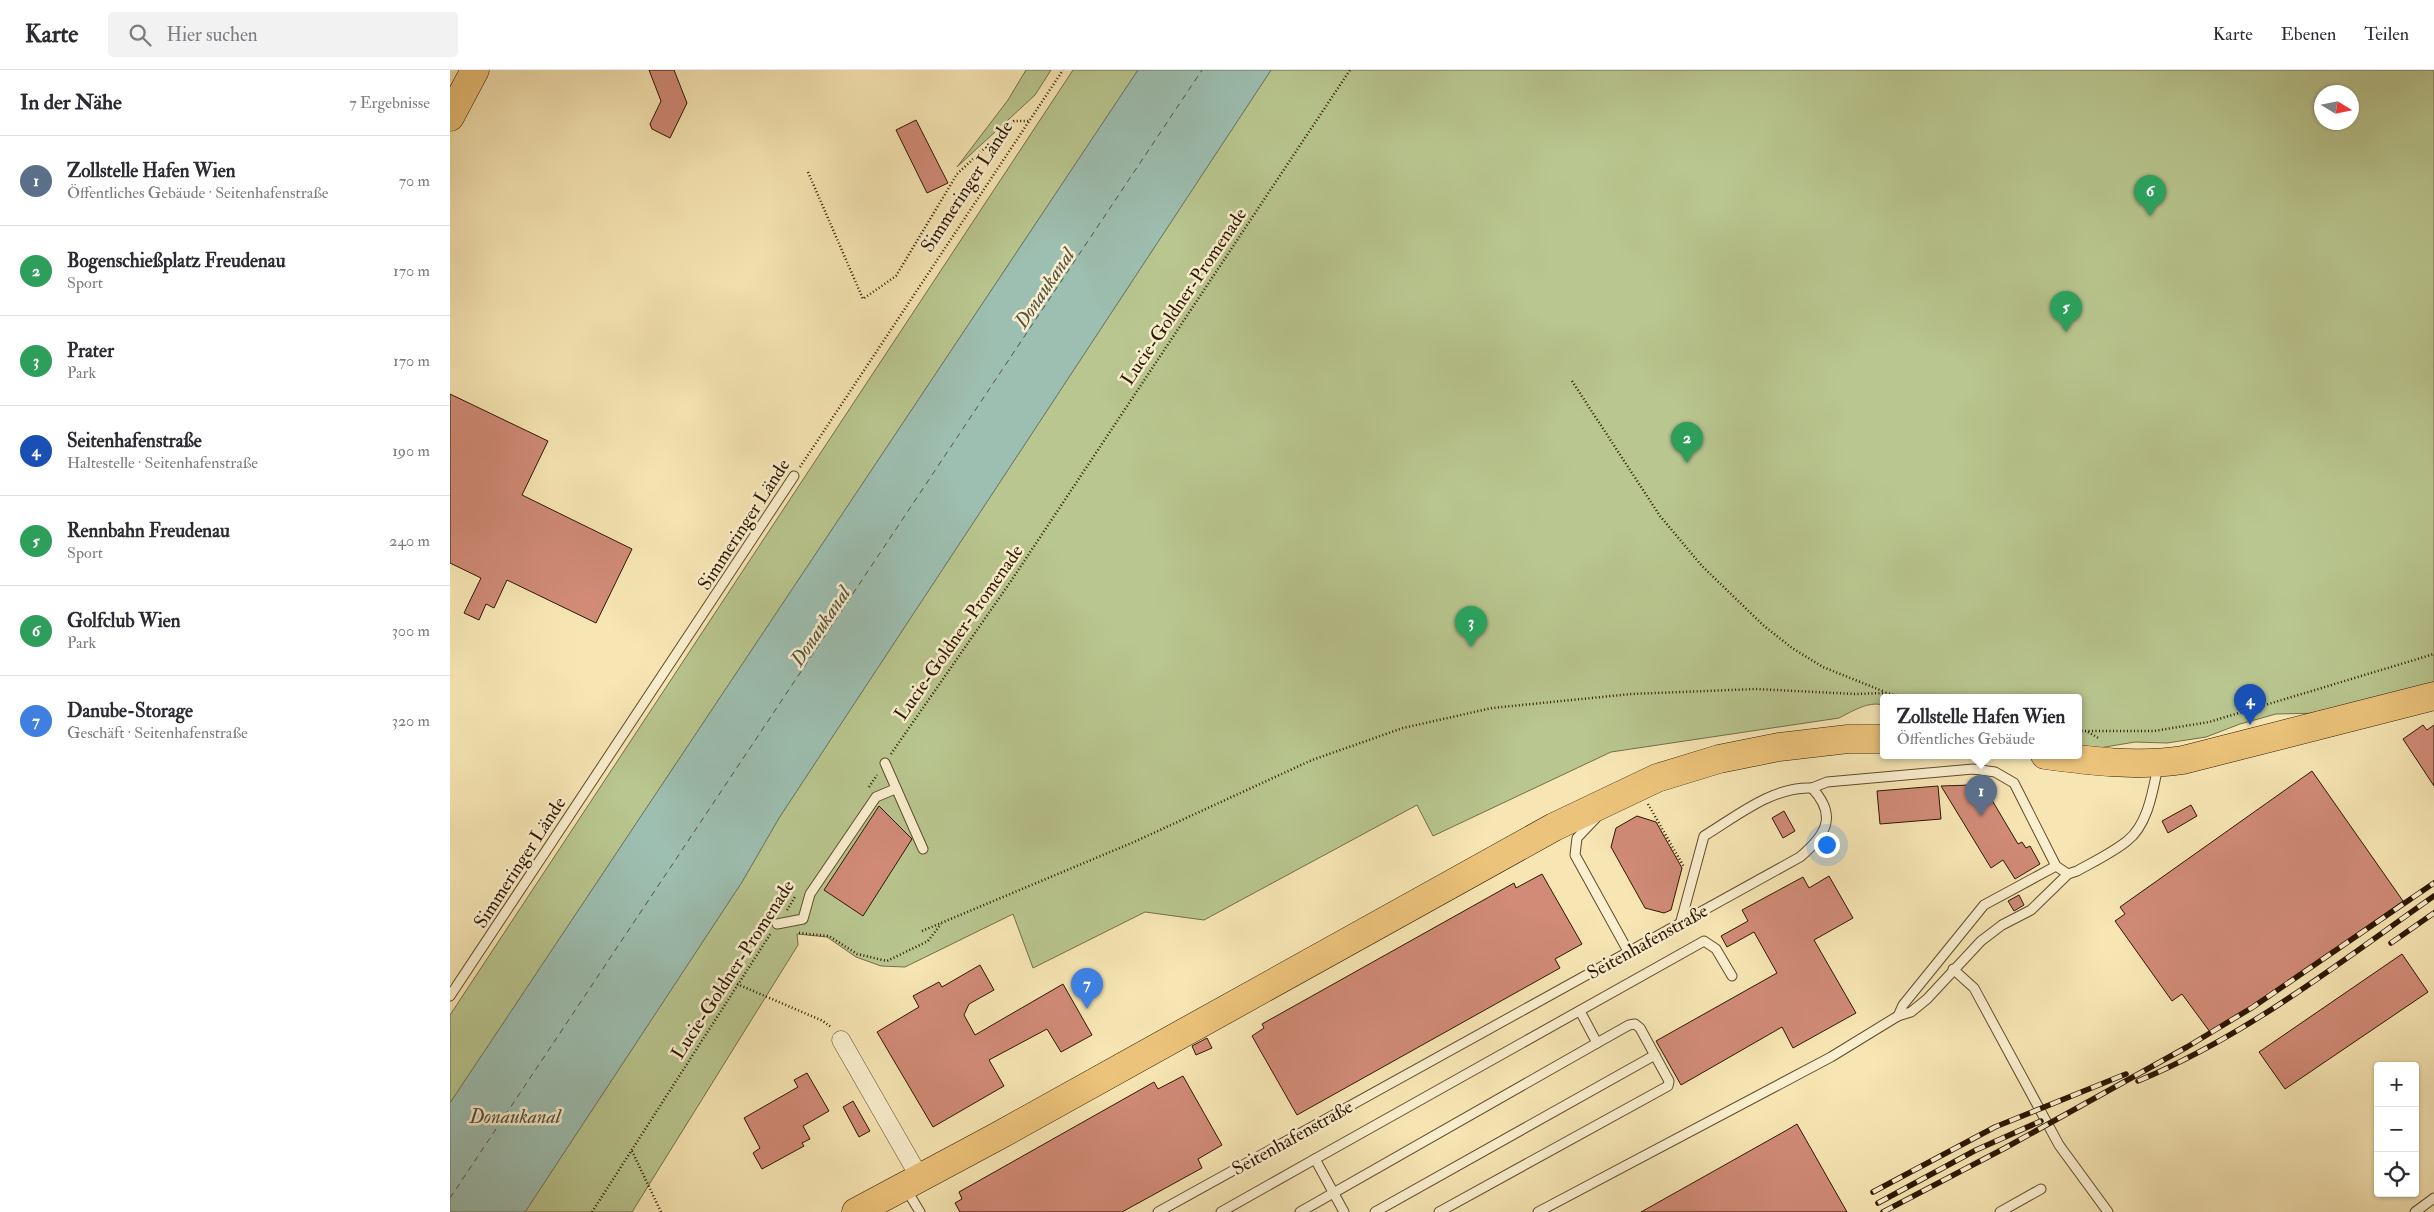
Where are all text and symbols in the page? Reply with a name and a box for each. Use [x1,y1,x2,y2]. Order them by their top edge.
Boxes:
search box [108,12,458,57]
text: Karte [25,19,78,50]
icon: search [126,21,154,49]
text: Hier suchen [166,23,258,47]
text: Karte [2213,23,2253,46]
text: Ebenen [2281,23,2336,46]
text: Teilen [2364,23,2409,46]
north arrow [2314,85,2359,130]
text: In der Nähe [20,89,122,116]
text: 7 Ergebnisse [349,93,430,113]
street label: Simmeringer Lände [915,116,1018,257]
text: Zollstelle Hafen Wien [67,159,236,183]
text: 1 [33,171,39,191]
text: 70 m [399,171,430,191]
pin: 6 [2134,175,2166,216]
text: Öffentliches Gebäude · Seitenhafenstraße [67,183,329,203]
street label: Lucie-Goldner-Promenade [1115,203,1252,390]
water label: Donaukanal [1008,242,1081,334]
text: Bogenschießplatz Freudenau [67,249,285,273]
text: 2 [32,261,40,281]
text: 170 m [393,261,430,281]
text: Sport [67,273,103,293]
pin: 5 [2050,291,2082,332]
text: Prater [67,339,114,363]
text: 3 [33,351,39,371]
text: 170 m [393,351,430,371]
text: Park [67,363,96,383]
pin: 2 [1671,422,1703,463]
text: Seitenhafenstraße [67,429,202,453]
text: 4 [32,441,40,461]
text: 190 m [392,441,430,461]
text: Haltestelle · Seitenhafenstraße [67,453,258,473]
street label: Simmeringer Lände [692,454,795,595]
text: Rennbahn Freudenau [67,519,230,543]
text: 5 [32,531,40,551]
text: 240 m [389,531,430,551]
street label: Lucie-Goldner-Promenade [889,540,1029,725]
text: Sport [67,543,103,563]
water label: Donaukanal [784,580,857,672]
pin: 3 [1455,606,1487,647]
text: Golfclub Wien [67,609,181,633]
text: 6 [32,621,40,641]
text: 300 m [392,621,430,641]
text: Park [67,633,96,653]
pin: 4 [2234,684,2266,725]
popup [1880,694,2082,759]
text: Danube-Storage [67,699,193,723]
text: Zollstelle Hafen Wien [1897,705,2065,729]
text: 7 [32,711,40,731]
text: 320 m [392,711,430,731]
text: Geschäft · Seitenhafenstraße [67,723,248,743]
text: Öffentliches Gebäude [1897,729,2035,749]
pin: 1 [1965,775,1997,816]
street label: Simmeringer Lände [468,792,571,933]
your location [1814,832,1840,858]
street label: Lucie-Goldner-Promenade [666,875,800,1064]
street label: Seitenhafenstraße [1583,899,1712,985]
pin: 7 [1071,968,1103,1009]
map controls [2374,1062,2419,1197]
button: + [2374,1062,2419,1107]
street label: Seitenhafenstraße [1228,1095,1357,1181]
water label: Donaukanal [469,1104,563,1129]
button: − [2374,1107,2419,1152]
button: locate [2374,1152,2419,1197]

